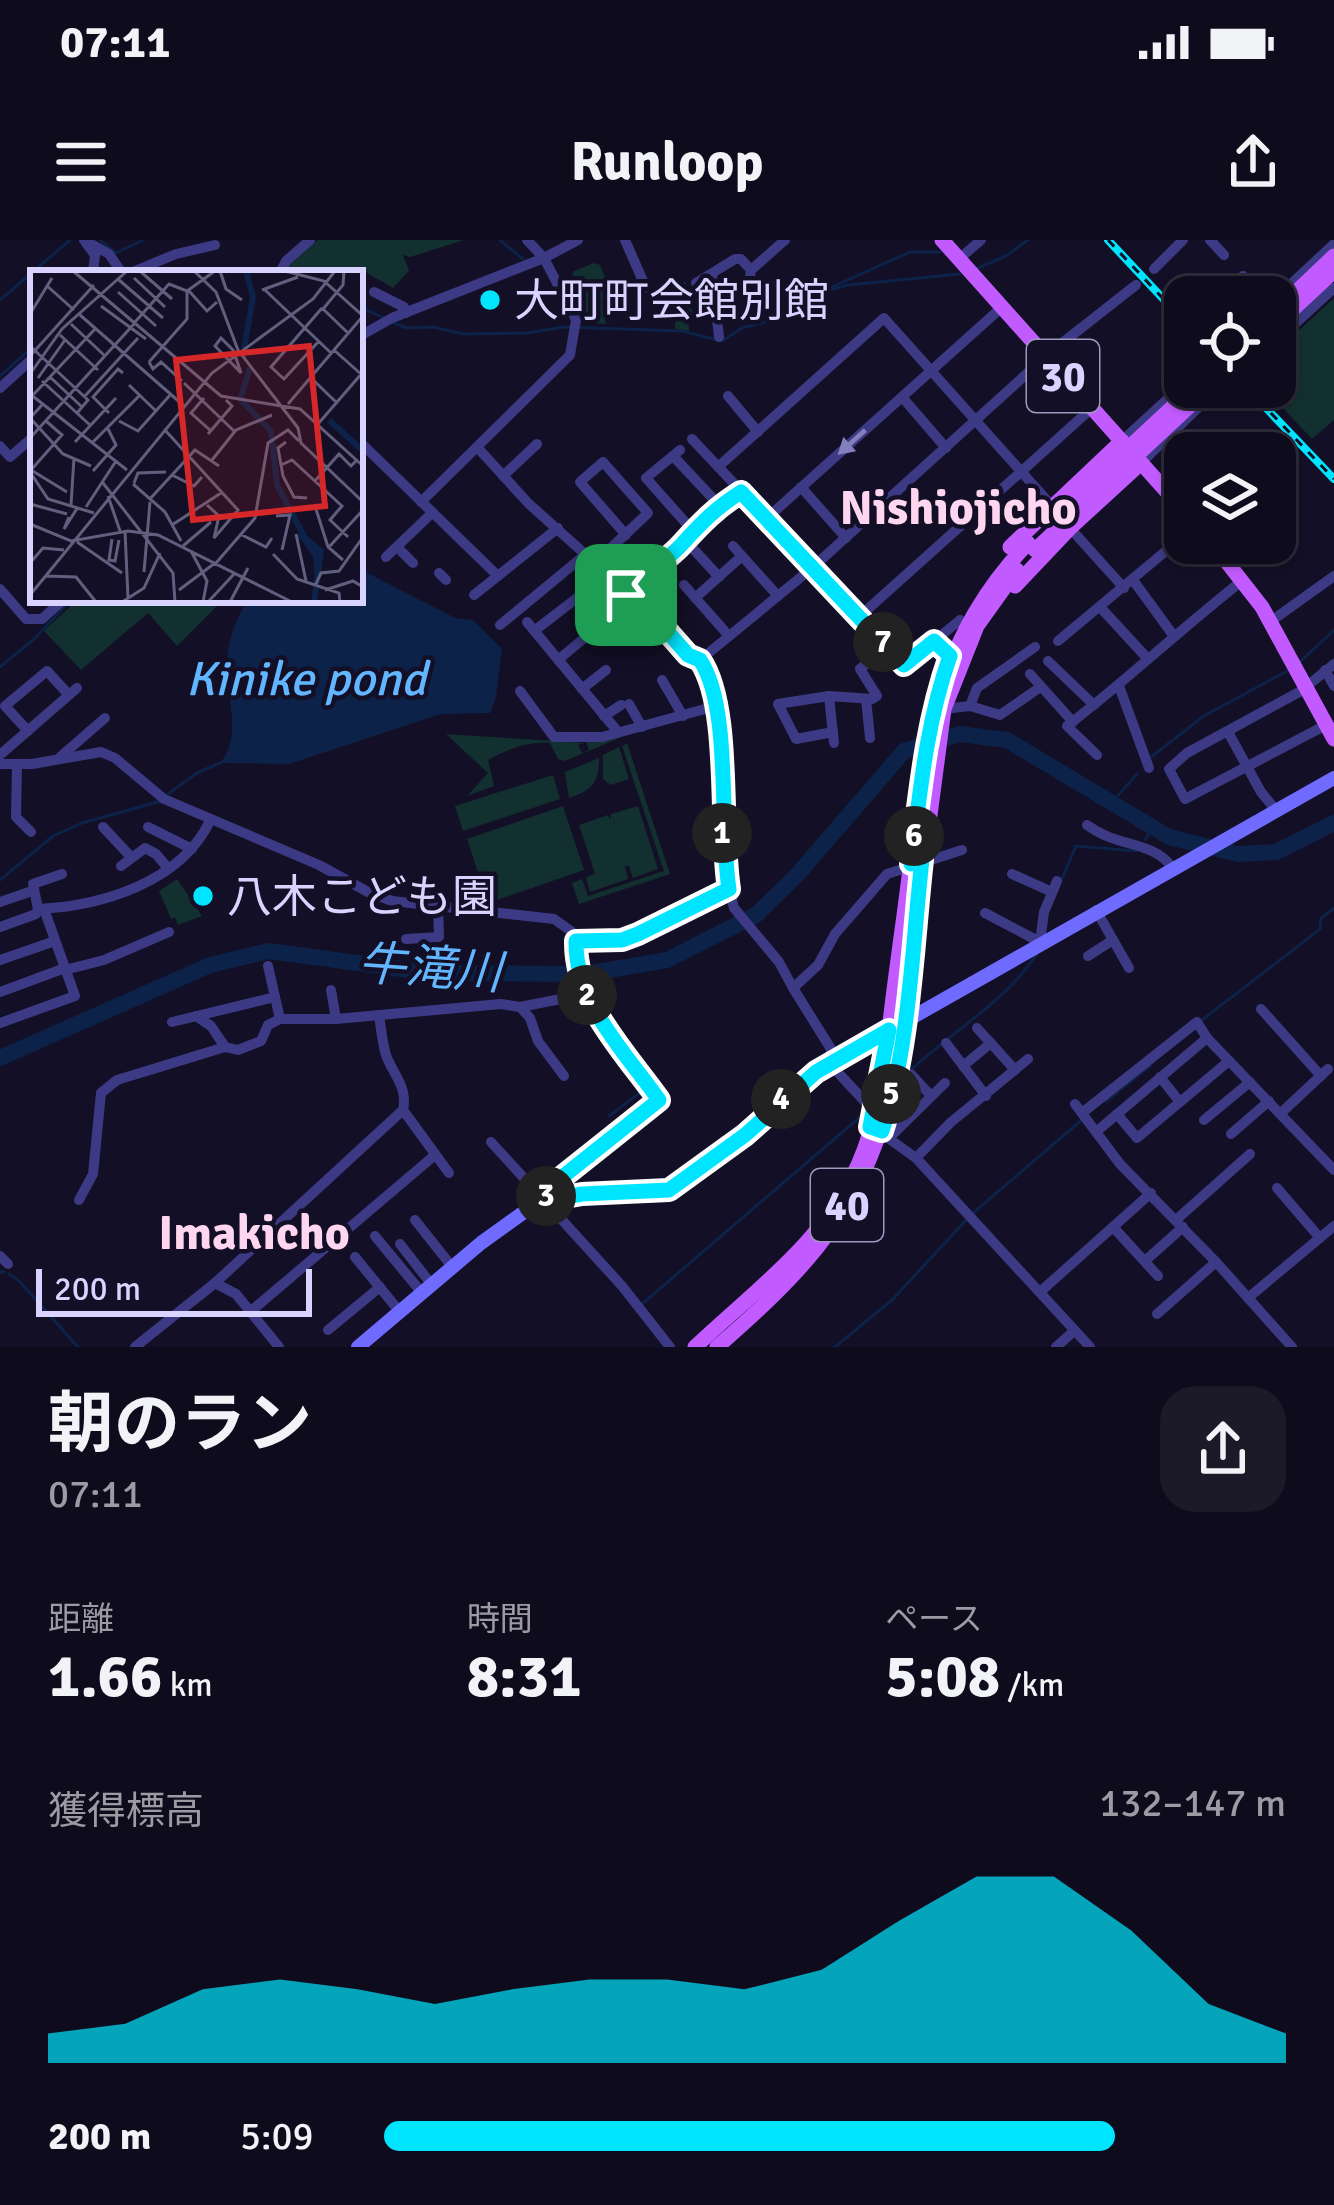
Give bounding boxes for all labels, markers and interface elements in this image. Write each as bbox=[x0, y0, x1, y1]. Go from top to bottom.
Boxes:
text: 07:11 bbox=[60, 15, 170, 70]
icon: menu bbox=[48, 129, 114, 195]
text: Runloop bbox=[570, 129, 764, 196]
icon: share bbox=[1220, 129, 1286, 195]
inset map bbox=[30, 270, 363, 603]
place label: 大町町会館別館 bbox=[514, 274, 829, 329]
map controls bbox=[1164, 276, 1296, 564]
button: locate bbox=[1164, 276, 1296, 408]
marker: 大町町会館別館 bbox=[477, 287, 503, 313]
road number: 30 bbox=[1027, 340, 1099, 412]
one-way arrow bbox=[837, 428, 866, 455]
button: layers bbox=[1164, 432, 1296, 564]
district label: Nishiojicho bbox=[839, 479, 1077, 538]
pin bbox=[575, 544, 677, 646]
icon: arrive bbox=[593, 562, 659, 628]
pin: 7 bbox=[853, 612, 913, 672]
text: 7 bbox=[874, 621, 892, 662]
water label: Kinike pond bbox=[186, 650, 432, 709]
pin: 1 bbox=[692, 803, 752, 863]
pin: 6 bbox=[884, 806, 944, 866]
text: 1 bbox=[713, 812, 731, 853]
text: 6 bbox=[905, 815, 923, 856]
place label: 八木こども園 bbox=[227, 870, 497, 925]
marker: 八木こども園 bbox=[190, 883, 216, 909]
water label: 牛滝川 bbox=[356, 934, 509, 1003]
pin: 2 bbox=[557, 965, 617, 1025]
text: 2 bbox=[578, 974, 596, 1015]
pin: 5 bbox=[861, 1064, 921, 1124]
pin: 4 bbox=[751, 1069, 811, 1129]
text: 5 bbox=[882, 1073, 900, 1114]
text: 4 bbox=[772, 1078, 790, 1119]
pin: 3 bbox=[516, 1166, 576, 1226]
road number: 40 bbox=[811, 1169, 883, 1241]
text: 3 bbox=[537, 1175, 555, 1216]
district label: Imakicho bbox=[158, 1204, 350, 1263]
scale bar bbox=[36, 1263, 312, 1316]
text: 200 m bbox=[54, 1269, 141, 1310]
text: 朝のラン bbox=[48, 1384, 312, 1465]
button: share bbox=[1160, 1386, 1286, 1512]
text: 07:11 bbox=[48, 1470, 143, 1518]
text: 距離 bbox=[48, 1599, 114, 1640]
text: 時間 bbox=[467, 1599, 533, 1640]
text: ペース bbox=[885, 1599, 983, 1640]
text: 1.66 bbox=[48, 1640, 162, 1714]
text: 8:31 bbox=[467, 1640, 582, 1714]
text: 5:08 bbox=[885, 1640, 1000, 1714]
text: km bbox=[162, 1665, 213, 1706]
text: /km bbox=[1000, 1665, 1064, 1706]
text: 132–147 m bbox=[1099, 1779, 1286, 1827]
text: 獲得標高 bbox=[48, 1787, 204, 1835]
text: 200 m bbox=[48, 2112, 151, 2160]
text: 5:09 bbox=[240, 2112, 314, 2160]

